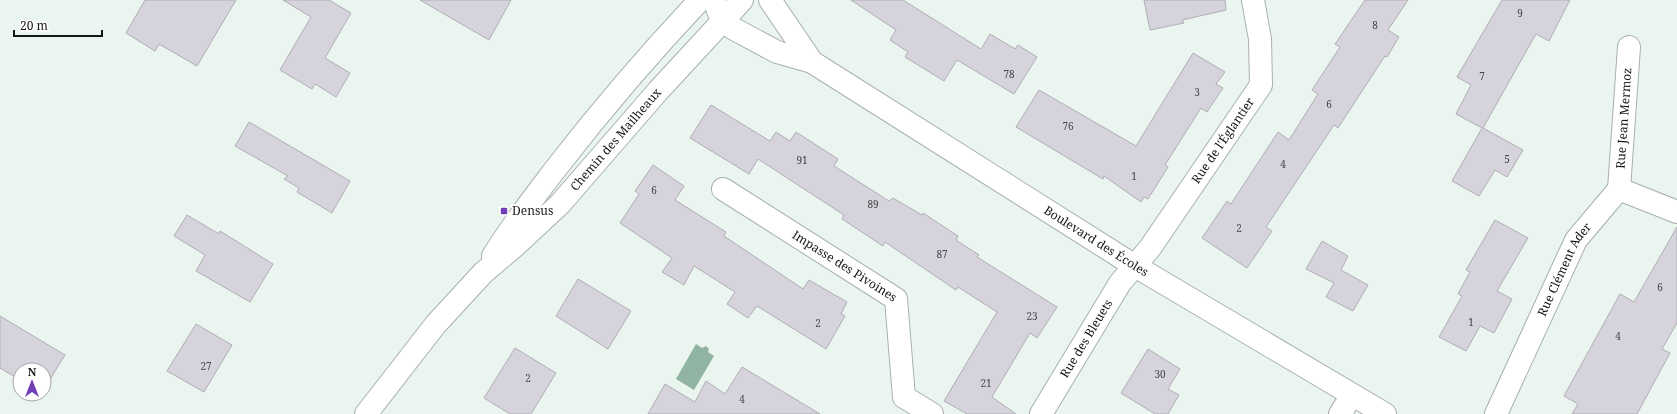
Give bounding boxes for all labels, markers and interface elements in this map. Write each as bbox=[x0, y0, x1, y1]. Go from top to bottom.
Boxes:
house number: 9 bbox=[1517, 6, 1523, 20]
scale bar bbox=[14, 12, 102, 38]
text: 20 m bbox=[20, 17, 48, 34]
house number: 8 bbox=[1372, 18, 1378, 32]
house number: 78 bbox=[1003, 67, 1015, 81]
street label: Rue Jean Mermoz bbox=[1611, 67, 1636, 169]
house number: 7 bbox=[1479, 69, 1485, 83]
street label: Chemin des Mailheaux bbox=[566, 84, 665, 194]
house number: 3 bbox=[1194, 85, 1200, 99]
street label: Rue de l'Églantier bbox=[1187, 94, 1258, 187]
house number: 6 bbox=[1326, 97, 1332, 111]
house number: 76 bbox=[1062, 119, 1074, 133]
house number: 5 bbox=[1504, 152, 1510, 166]
house number: 91 bbox=[796, 153, 808, 167]
house number: 4 bbox=[1280, 157, 1286, 171]
house number: 1 bbox=[1131, 169, 1137, 183]
house number: 6 bbox=[651, 183, 657, 197]
house number: 89 bbox=[867, 197, 879, 211]
place label: Densus bbox=[512, 202, 553, 219]
street label: Boulevard des Écoles bbox=[1041, 202, 1152, 280]
marker: Densus bbox=[499, 206, 509, 216]
street label: Rue Clément Ader bbox=[1533, 219, 1595, 319]
house number: 2 bbox=[1236, 221, 1242, 235]
street label: Impasse des Pivoines bbox=[789, 226, 900, 305]
house number: 87 bbox=[936, 247, 948, 261]
house number: 6 bbox=[1657, 280, 1663, 294]
street label: Rue des Bleuets bbox=[1056, 296, 1116, 381]
house number: 23 bbox=[1026, 309, 1038, 323]
house number: 1 bbox=[1468, 315, 1474, 329]
house number: 2 bbox=[815, 316, 821, 330]
house number: 4 bbox=[1615, 329, 1621, 343]
house number: 27 bbox=[200, 359, 212, 373]
north arrow bbox=[12, 362, 52, 402]
text: N bbox=[28, 364, 37, 379]
house number: 30 bbox=[1154, 367, 1166, 381]
house number: 2 bbox=[525, 371, 531, 385]
house number: 21 bbox=[980, 376, 992, 390]
house number: 4 bbox=[739, 392, 745, 406]

